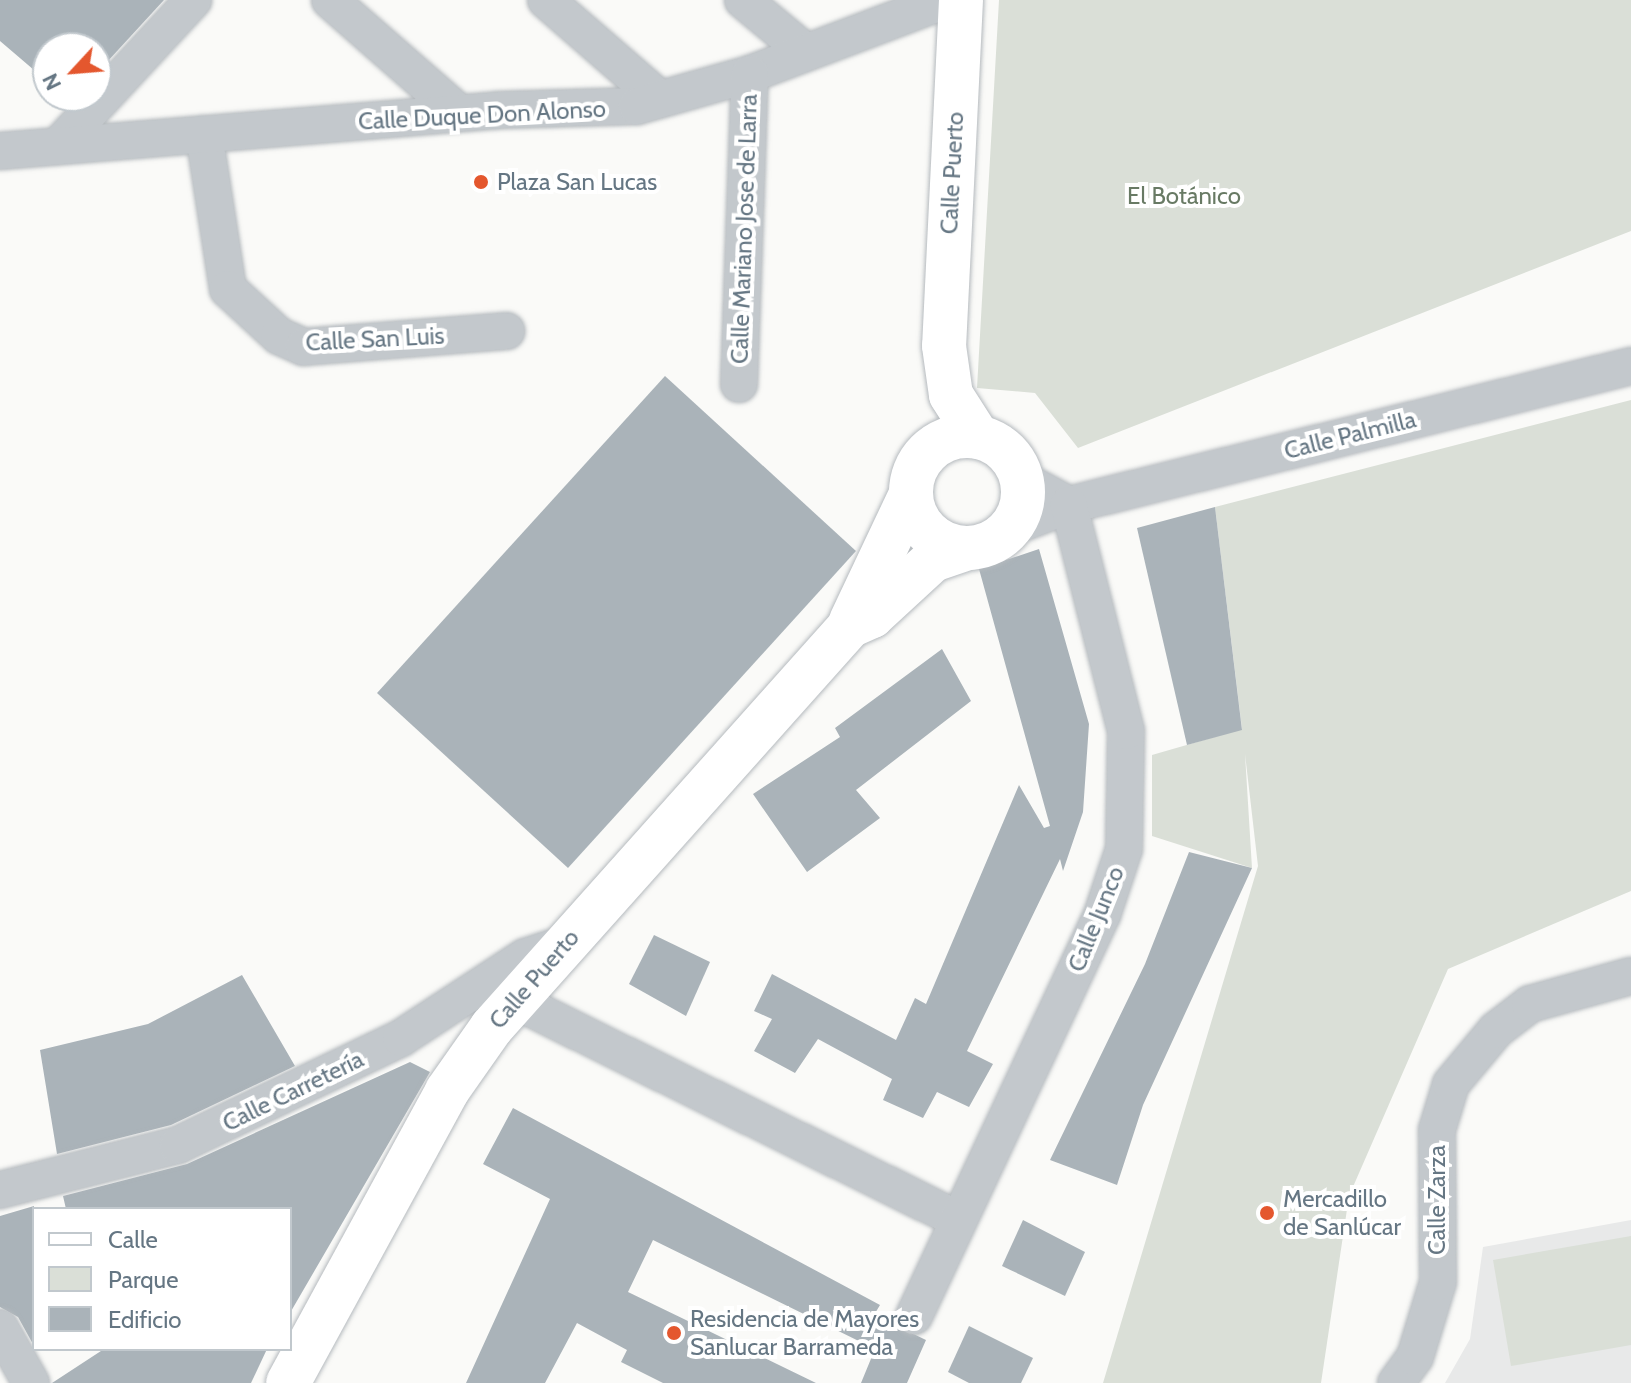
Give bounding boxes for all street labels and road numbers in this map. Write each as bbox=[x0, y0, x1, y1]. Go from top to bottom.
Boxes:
street label: Calle Duque Don Alonso bbox=[357, 94, 607, 136]
street label: Calle Mariano Jose de Larra bbox=[725, 94, 763, 364]
street label: Calle Puerto bbox=[934, 111, 970, 235]
street label: Calle San Luis bbox=[305, 321, 445, 357]
street label: Calle Palmilla bbox=[1281, 405, 1419, 465]
street label: Calle Junco bbox=[1062, 862, 1130, 976]
street label: Calle Puerto bbox=[483, 923, 585, 1035]
street label: Calle Carretería bbox=[218, 1044, 368, 1138]
street label: Calle Zarza bbox=[1423, 1145, 1451, 1255]

